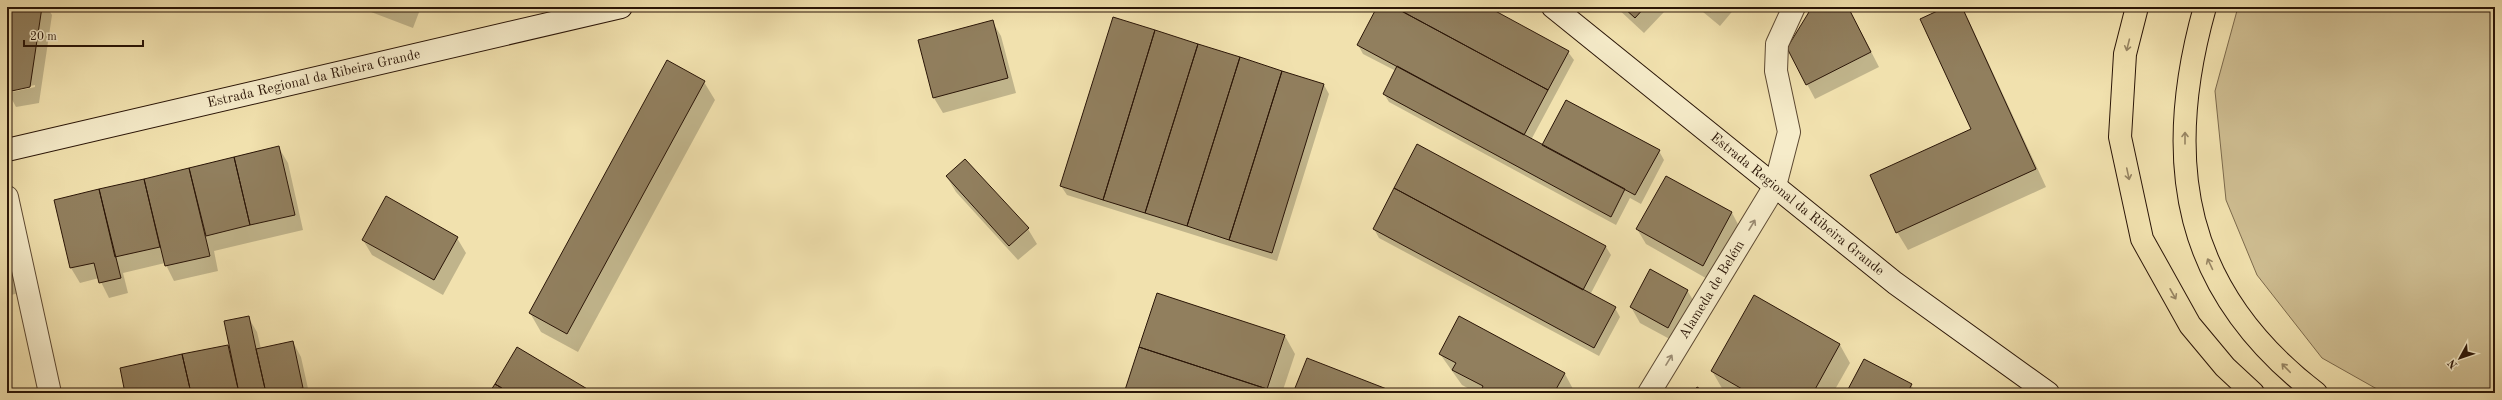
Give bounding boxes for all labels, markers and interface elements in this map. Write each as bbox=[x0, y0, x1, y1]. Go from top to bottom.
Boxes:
scale bar bbox=[24, 22, 143, 48]
text: 20 m bbox=[30, 31, 57, 43]
one-way arrow bbox=[2123, 38, 2131, 51]
street label: Estrada Regional da Ribeira Grande bbox=[206, 47, 422, 110]
street label: Estrada Regional da Ribeira Grande bbox=[1708, 130, 1887, 278]
one-way arrow bbox=[2181, 132, 2189, 145]
one-way arrow bbox=[2124, 167, 2132, 180]
one-way arrow bbox=[1748, 219, 1756, 231]
street label: Alameda de Belém bbox=[1677, 238, 1747, 341]
one-way arrow bbox=[2206, 258, 2213, 270]
one-way arrow bbox=[2169, 288, 2177, 300]
north arrow bbox=[2440, 338, 2480, 378]
one-way arrow bbox=[1666, 354, 1674, 366]
text: N bbox=[2446, 356, 2460, 370]
one-way arrow bbox=[2281, 363, 2291, 373]

